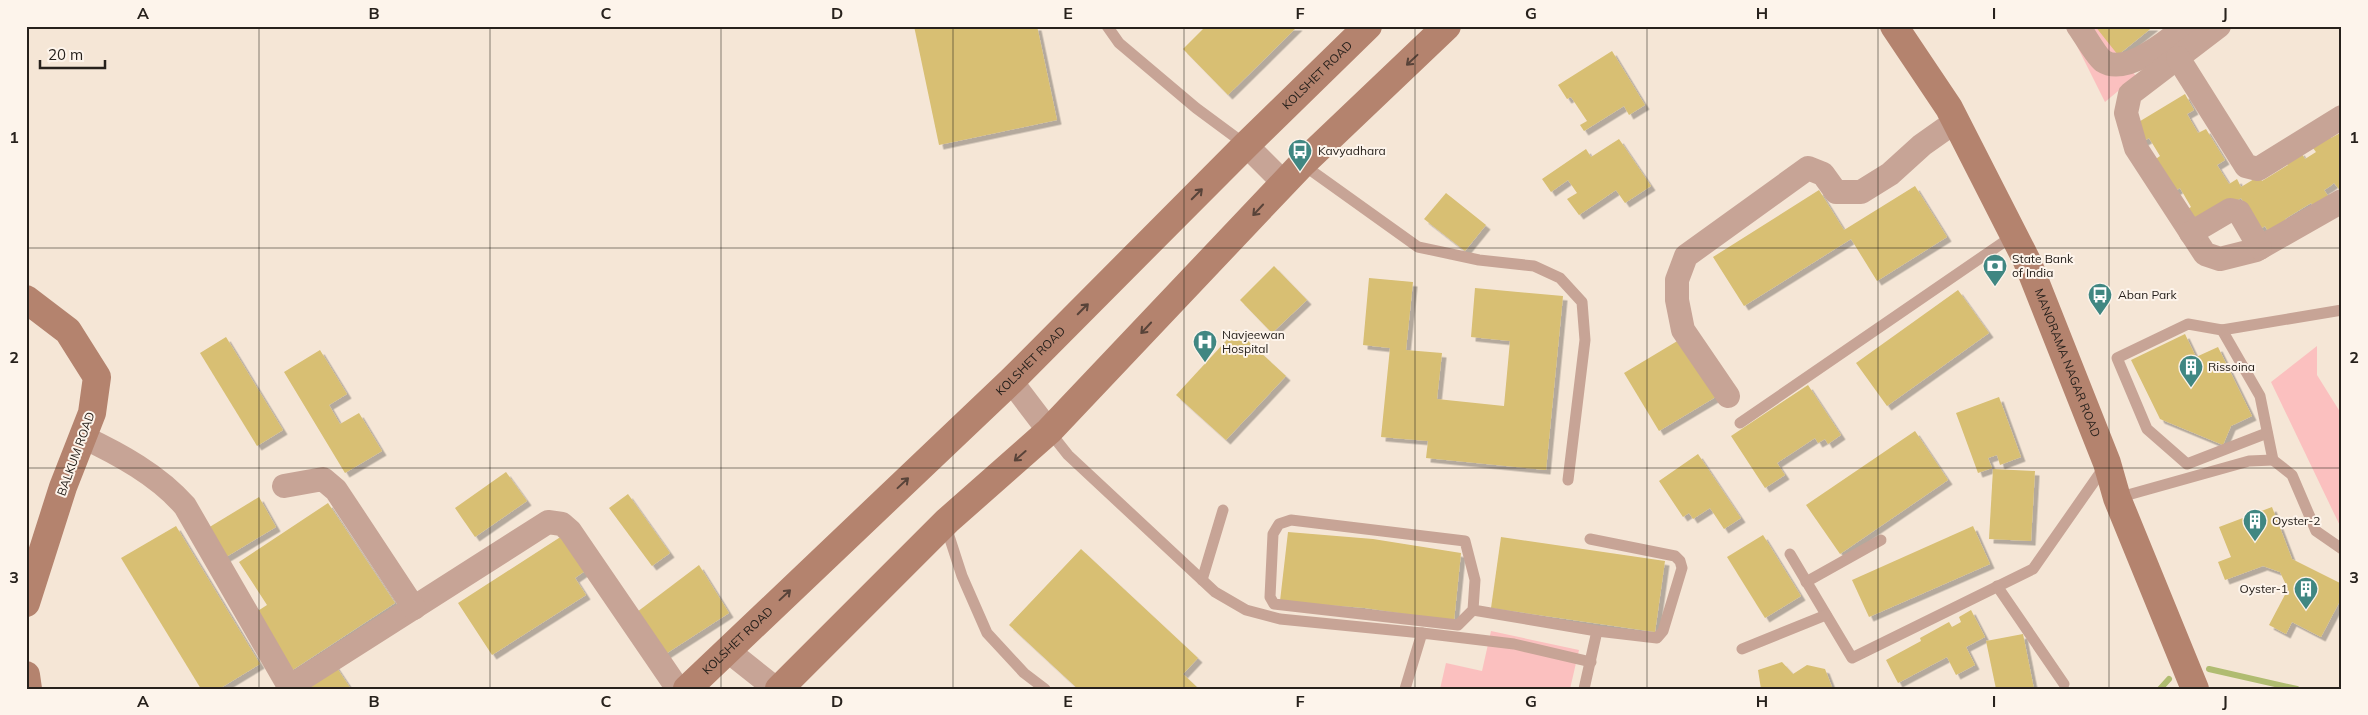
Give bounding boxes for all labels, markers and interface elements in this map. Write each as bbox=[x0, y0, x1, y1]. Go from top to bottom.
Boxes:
text: A bbox=[137, 3, 149, 23]
text: B bbox=[368, 3, 380, 23]
text: C bbox=[601, 3, 612, 23]
text: D bbox=[831, 3, 843, 23]
text: E bbox=[1063, 3, 1073, 23]
text: F bbox=[1295, 3, 1305, 23]
text: G bbox=[1525, 3, 1537, 23]
text: H bbox=[1756, 3, 1768, 23]
text: I bbox=[1992, 3, 1996, 23]
text: J bbox=[2222, 3, 2228, 23]
street label: KOLSHET ROAD bbox=[1279, 37, 1355, 112]
scale bar bbox=[40, 38, 105, 70]
text: 20 m bbox=[48, 45, 83, 64]
one-way arrow bbox=[1405, 54, 1418, 66]
text: 1 bbox=[9, 127, 19, 147]
text: 1 bbox=[2349, 127, 2359, 147]
bus stop icon: Kavyadhara bbox=[1287, 138, 1313, 172]
place label: Kavyadhara bbox=[1318, 143, 1386, 158]
one-way arrow bbox=[1191, 188, 1203, 200]
one-way arrow bbox=[1252, 203, 1264, 216]
place label: State Bank of India bbox=[2012, 251, 2074, 280]
bank icon: State Bank of India bbox=[1982, 253, 2008, 287]
bus stop icon: Aban Park bbox=[2087, 282, 2113, 316]
street label: MANORAMA NAGAR ROAD bbox=[2032, 286, 2104, 439]
place label: Aban Park bbox=[2118, 287, 2177, 302]
one-way arrow bbox=[1077, 303, 1089, 315]
one-way arrow bbox=[1140, 322, 1152, 334]
street label: KOLSHET ROAD bbox=[992, 323, 1068, 399]
place label: Navjeewan Hospital bbox=[1222, 327, 1285, 356]
hospital icon: Navjeewan Hospital bbox=[1192, 329, 1218, 363]
text: 2 bbox=[9, 347, 19, 367]
text: 2 bbox=[2349, 347, 2359, 367]
building icon: Rissoina bbox=[2178, 354, 2204, 388]
place label: Rissoina bbox=[2208, 359, 2255, 374]
street label: BALKUM ROAD bbox=[53, 410, 98, 498]
one-way arrow bbox=[1014, 451, 1027, 462]
one-way arrow bbox=[897, 477, 910, 489]
building icon: Oyster-2 bbox=[2242, 508, 2268, 542]
place label: Oyster-2 bbox=[2272, 513, 2321, 528]
text: 3 bbox=[9, 567, 19, 587]
text: 3 bbox=[2349, 567, 2359, 587]
building icon: Oyster-1 bbox=[2293, 576, 2319, 610]
place label: Oyster-1 bbox=[2240, 581, 2288, 596]
one-way arrow bbox=[779, 589, 791, 601]
street label: KOLSHET ROAD bbox=[699, 603, 776, 678]
text: A bbox=[137, 691, 149, 711]
text: B bbox=[368, 691, 380, 711]
text: C bbox=[601, 691, 612, 711]
text: D bbox=[831, 691, 843, 711]
text: E bbox=[1063, 691, 1073, 711]
text: F bbox=[1295, 691, 1305, 711]
text: G bbox=[1525, 691, 1537, 711]
text: H bbox=[1756, 691, 1768, 711]
text: I bbox=[1992, 691, 1996, 711]
text: J bbox=[2222, 691, 2228, 711]

